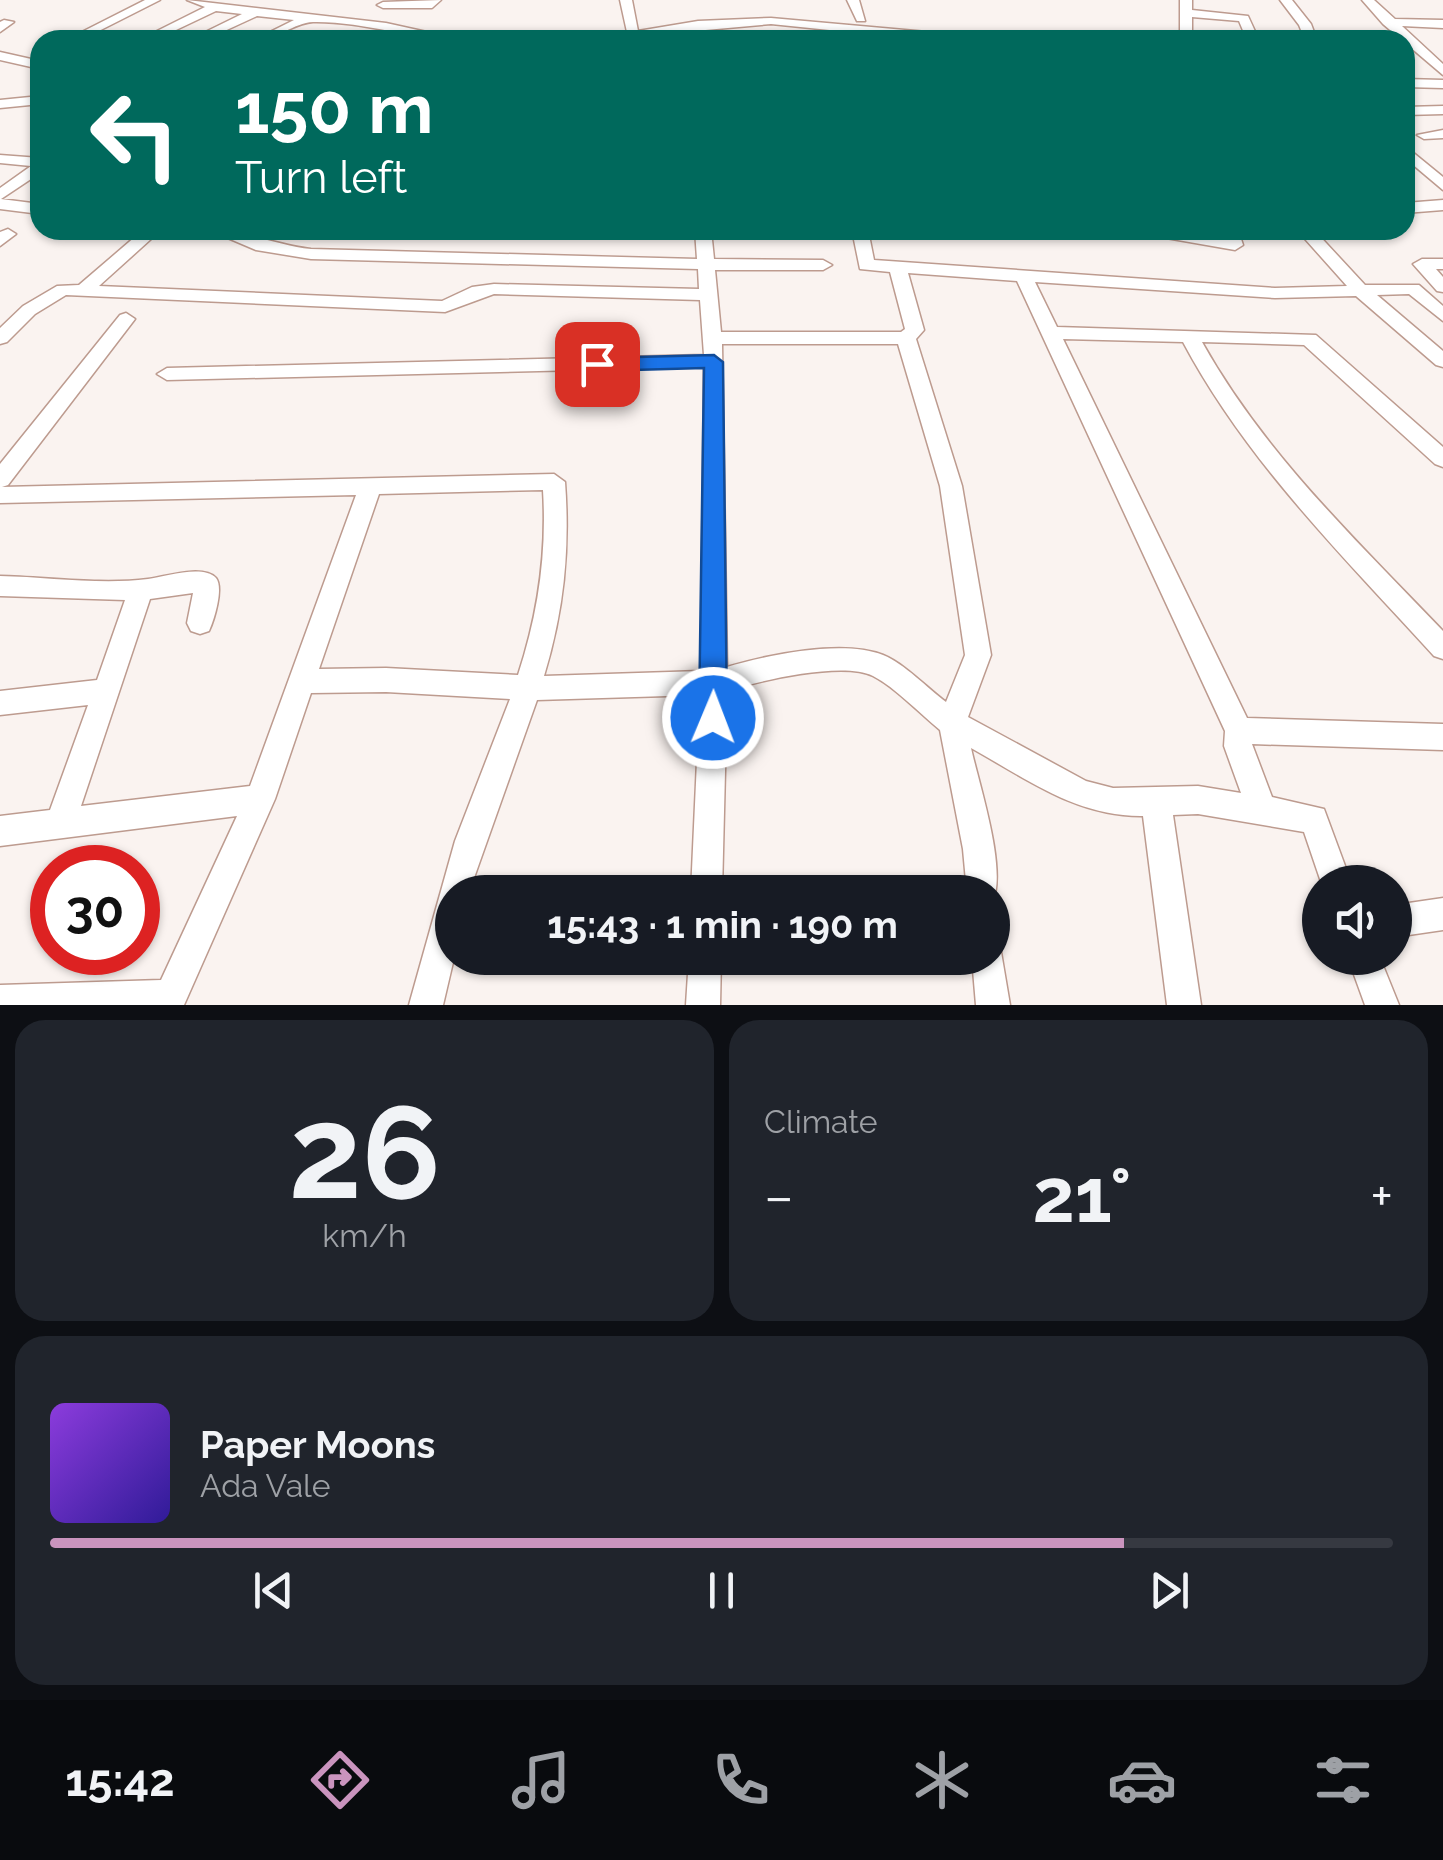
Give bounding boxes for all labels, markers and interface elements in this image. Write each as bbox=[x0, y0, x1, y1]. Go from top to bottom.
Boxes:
text: 150 m bbox=[235, 67, 433, 149]
icon: left bbox=[70, 70, 200, 200]
text: Turn left bbox=[235, 151, 407, 204]
pin bbox=[555, 322, 640, 407]
icon: arrive bbox=[570, 337, 625, 392]
position arrow bbox=[661, 666, 765, 770]
speed limit sign: 30 bbox=[30, 845, 160, 975]
map controls bbox=[1302, 865, 1412, 975]
button: sound bbox=[1302, 865, 1412, 975]
text: 15:43 · 1 min · 190 m bbox=[547, 902, 898, 947]
text: 26 bbox=[288, 1076, 441, 1228]
text: Climate bbox=[764, 1103, 878, 1140]
text: 21° bbox=[1032, 1151, 1131, 1240]
text: − bbox=[764, 1164, 794, 1229]
text: + bbox=[1370, 1164, 1393, 1229]
text: km/h bbox=[322, 1217, 407, 1254]
text: Paper Moons bbox=[200, 1422, 435, 1467]
text: Ada Vale bbox=[200, 1467, 331, 1504]
icon: previous bbox=[246, 1563, 301, 1618]
icon: pause bbox=[694, 1563, 749, 1618]
icon: next bbox=[1142, 1563, 1197, 1618]
icon: directions bbox=[305, 1745, 375, 1815]
icon: music bbox=[506, 1745, 576, 1815]
icon: phone bbox=[706, 1745, 776, 1815]
icon: climate bbox=[907, 1745, 977, 1815]
icon: car bbox=[1107, 1745, 1177, 1815]
icon: filters bbox=[1308, 1745, 1378, 1815]
text: 15:42 bbox=[65, 1754, 175, 1807]

